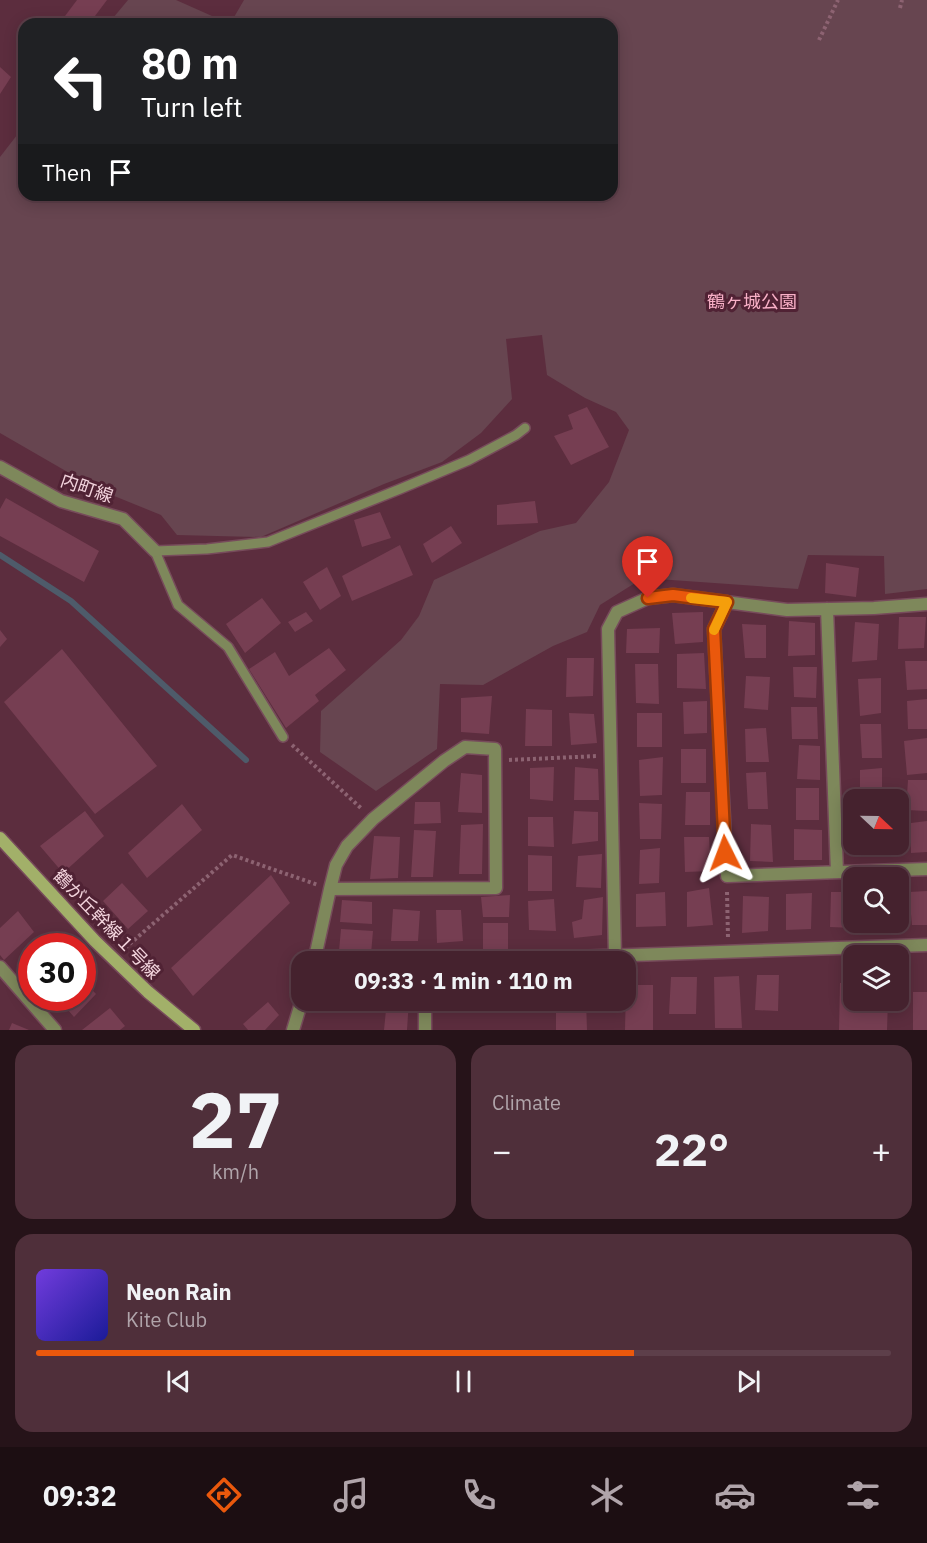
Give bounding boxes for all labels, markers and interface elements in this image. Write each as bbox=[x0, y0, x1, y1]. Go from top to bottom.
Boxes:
text: 80 m bbox=[141, 36, 239, 91]
icon: left bbox=[42, 42, 120, 120]
text: Turn left bbox=[141, 89, 242, 124]
icon: arrive bbox=[104, 156, 137, 189]
text: Then bbox=[42, 158, 92, 187]
park label: 鶴ヶ城公園 bbox=[707, 290, 797, 313]
street label: 内町線 bbox=[58, 468, 116, 508]
pin bbox=[622, 536, 673, 598]
icon: arrive bbox=[631, 545, 664, 578]
north arrow bbox=[843, 789, 909, 855]
map controls bbox=[843, 789, 909, 1011]
position arrow bbox=[693, 821, 757, 885]
street label: 鶴が丘幹線１号線 bbox=[49, 864, 165, 984]
button: search bbox=[843, 867, 909, 933]
speed limit sign: 30 bbox=[18, 933, 96, 1011]
button: layers bbox=[843, 945, 909, 1011]
text: 09:33 · 1 min · 110 m bbox=[354, 966, 573, 995]
text: 27 bbox=[189, 1068, 282, 1169]
text: Climate bbox=[492, 1089, 561, 1116]
text: 22° bbox=[654, 1120, 729, 1178]
text: − bbox=[492, 1129, 512, 1172]
text: + bbox=[871, 1129, 891, 1172]
text: km/h bbox=[212, 1158, 259, 1185]
text: Neon Rain bbox=[126, 1277, 232, 1306]
text: Kite Club bbox=[126, 1306, 207, 1333]
icon: previous bbox=[162, 1365, 195, 1398]
icon: pause bbox=[447, 1365, 480, 1398]
icon: next bbox=[732, 1365, 765, 1398]
icon: directions bbox=[203, 1474, 245, 1516]
icon: music bbox=[330, 1474, 372, 1516]
icon: phone bbox=[458, 1474, 500, 1516]
icon: climate bbox=[586, 1474, 628, 1516]
icon: car bbox=[714, 1474, 756, 1516]
icon: filters bbox=[842, 1474, 884, 1516]
text: 09:32 bbox=[43, 1478, 117, 1513]

